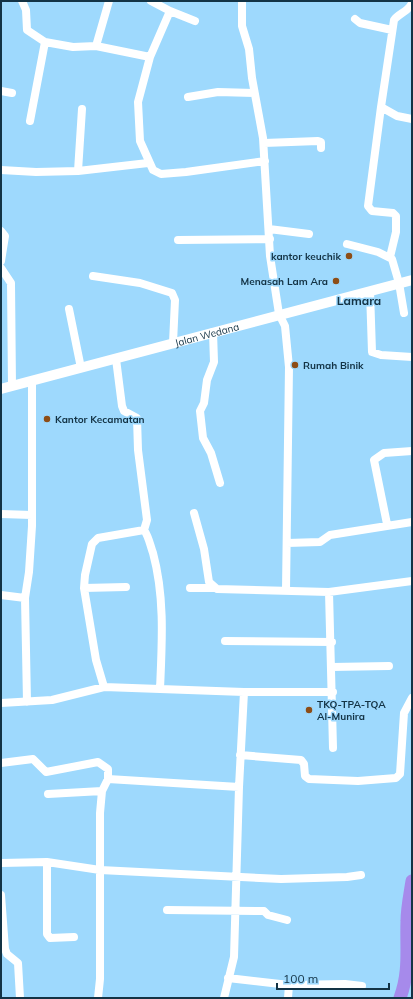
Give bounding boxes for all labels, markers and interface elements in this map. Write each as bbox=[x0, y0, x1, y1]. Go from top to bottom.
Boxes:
place label: kantor keuchik bbox=[271, 250, 341, 263]
marker: kantor keuchik bbox=[344, 251, 354, 261]
place label: Menasah Lam Ara bbox=[241, 275, 328, 288]
marker: Menasah Lam Ara bbox=[331, 276, 341, 286]
district label: Lamara bbox=[337, 293, 381, 308]
street label: Jalan Wedana bbox=[173, 320, 240, 349]
place label: Rumah Binik bbox=[303, 359, 364, 372]
marker: Rumah Binik bbox=[290, 360, 300, 370]
place label: Kantor Kecamatan bbox=[55, 413, 145, 426]
marker: Kantor Kecamatan bbox=[42, 414, 52, 424]
place label: TKQ-TPA-TQA Al-Munira bbox=[317, 698, 386, 723]
marker: TKQ-TPA-TQA Al-Munira bbox=[304, 705, 314, 715]
scale bar bbox=[277, 965, 389, 991]
text: 100 m bbox=[283, 971, 318, 986]

